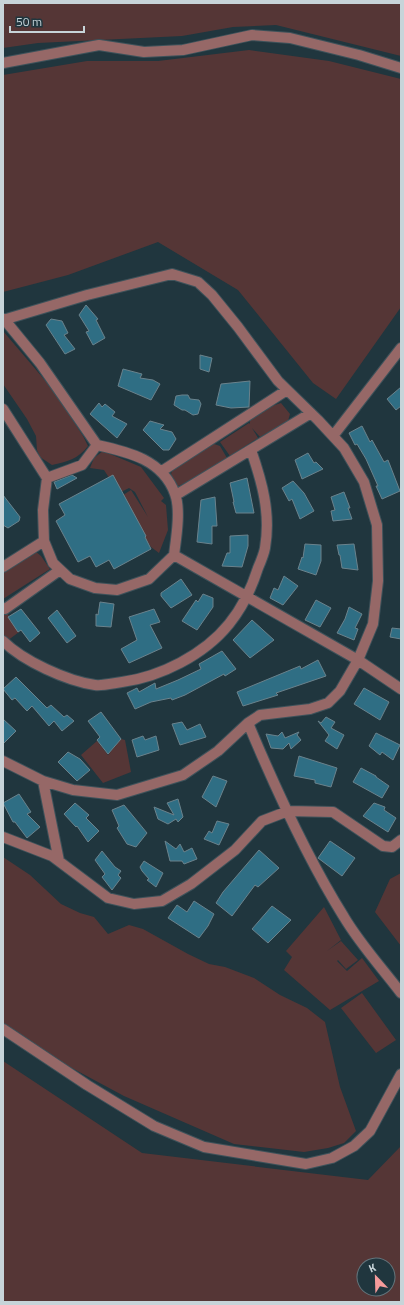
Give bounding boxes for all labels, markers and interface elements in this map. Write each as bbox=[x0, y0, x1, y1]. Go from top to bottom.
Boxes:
scale bar bbox=[10, 8, 84, 34]
text: 50 m bbox=[16, 12, 42, 31]
north arrow bbox=[356, 1257, 396, 1297]
text: K bbox=[366, 1259, 379, 1276]

